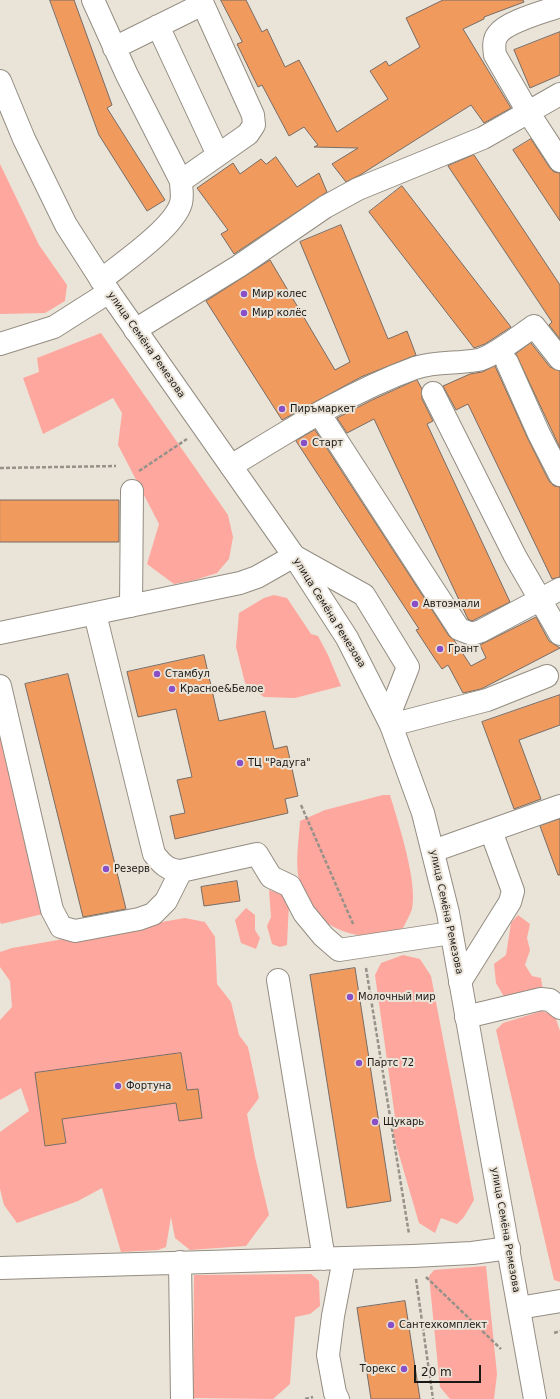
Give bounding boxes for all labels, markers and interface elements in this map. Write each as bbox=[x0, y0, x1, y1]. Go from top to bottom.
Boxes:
place label: Мир колес bbox=[252, 288, 307, 300]
marker: Мир колес bbox=[239, 289, 249, 299]
street label: улица Семёна Ремезова bbox=[105, 290, 187, 400]
place label: Мир колёс bbox=[252, 307, 307, 319]
marker: Мир колёс bbox=[239, 308, 249, 318]
place label: Пиръмаркет bbox=[290, 403, 355, 415]
marker: Пиръмаркет bbox=[277, 404, 287, 414]
place label: Старт bbox=[312, 437, 343, 449]
marker: Старт bbox=[299, 438, 309, 448]
street label: улица Семёна Ремезова bbox=[290, 556, 368, 670]
place label: Автоэмали bbox=[423, 598, 480, 610]
marker: Автоэмали bbox=[410, 599, 420, 609]
place label: Грант bbox=[448, 643, 479, 655]
marker: Грант bbox=[435, 644, 445, 654]
place label: Стамбул bbox=[165, 668, 210, 680]
marker: Стамбул bbox=[152, 669, 162, 679]
place label: Красное&Белое bbox=[180, 683, 263, 695]
marker: Красное&Белое bbox=[167, 684, 177, 694]
place label: ТЦ "Радуга" bbox=[248, 757, 311, 769]
marker: ТЦ "Радуга" bbox=[235, 758, 245, 768]
street label: улица Семёна Ремезова bbox=[427, 849, 465, 975]
place label: Резерв bbox=[114, 863, 150, 875]
marker: Резерв bbox=[101, 864, 111, 874]
place label: Молочный мир bbox=[358, 991, 436, 1003]
marker: Молочный мир bbox=[345, 992, 355, 1002]
place label: Партс 72 bbox=[367, 1057, 414, 1069]
marker: Партс 72 bbox=[354, 1058, 364, 1068]
place label: Фортуна bbox=[126, 1080, 171, 1092]
marker: Фортуна bbox=[113, 1081, 123, 1091]
place label: Щукарь bbox=[383, 1116, 424, 1128]
marker: Щукарь bbox=[370, 1117, 380, 1127]
street label: улица Семёна Ремезова bbox=[488, 1166, 522, 1294]
place label: Сантехкомплект bbox=[399, 1319, 487, 1331]
marker: Сантехкомплект bbox=[386, 1320, 396, 1330]
scale bar bbox=[416, 1357, 483, 1383]
place label: Торекс bbox=[360, 1363, 396, 1375]
marker: Торекс bbox=[399, 1364, 409, 1374]
text: 20 m bbox=[421, 1365, 452, 1379]

